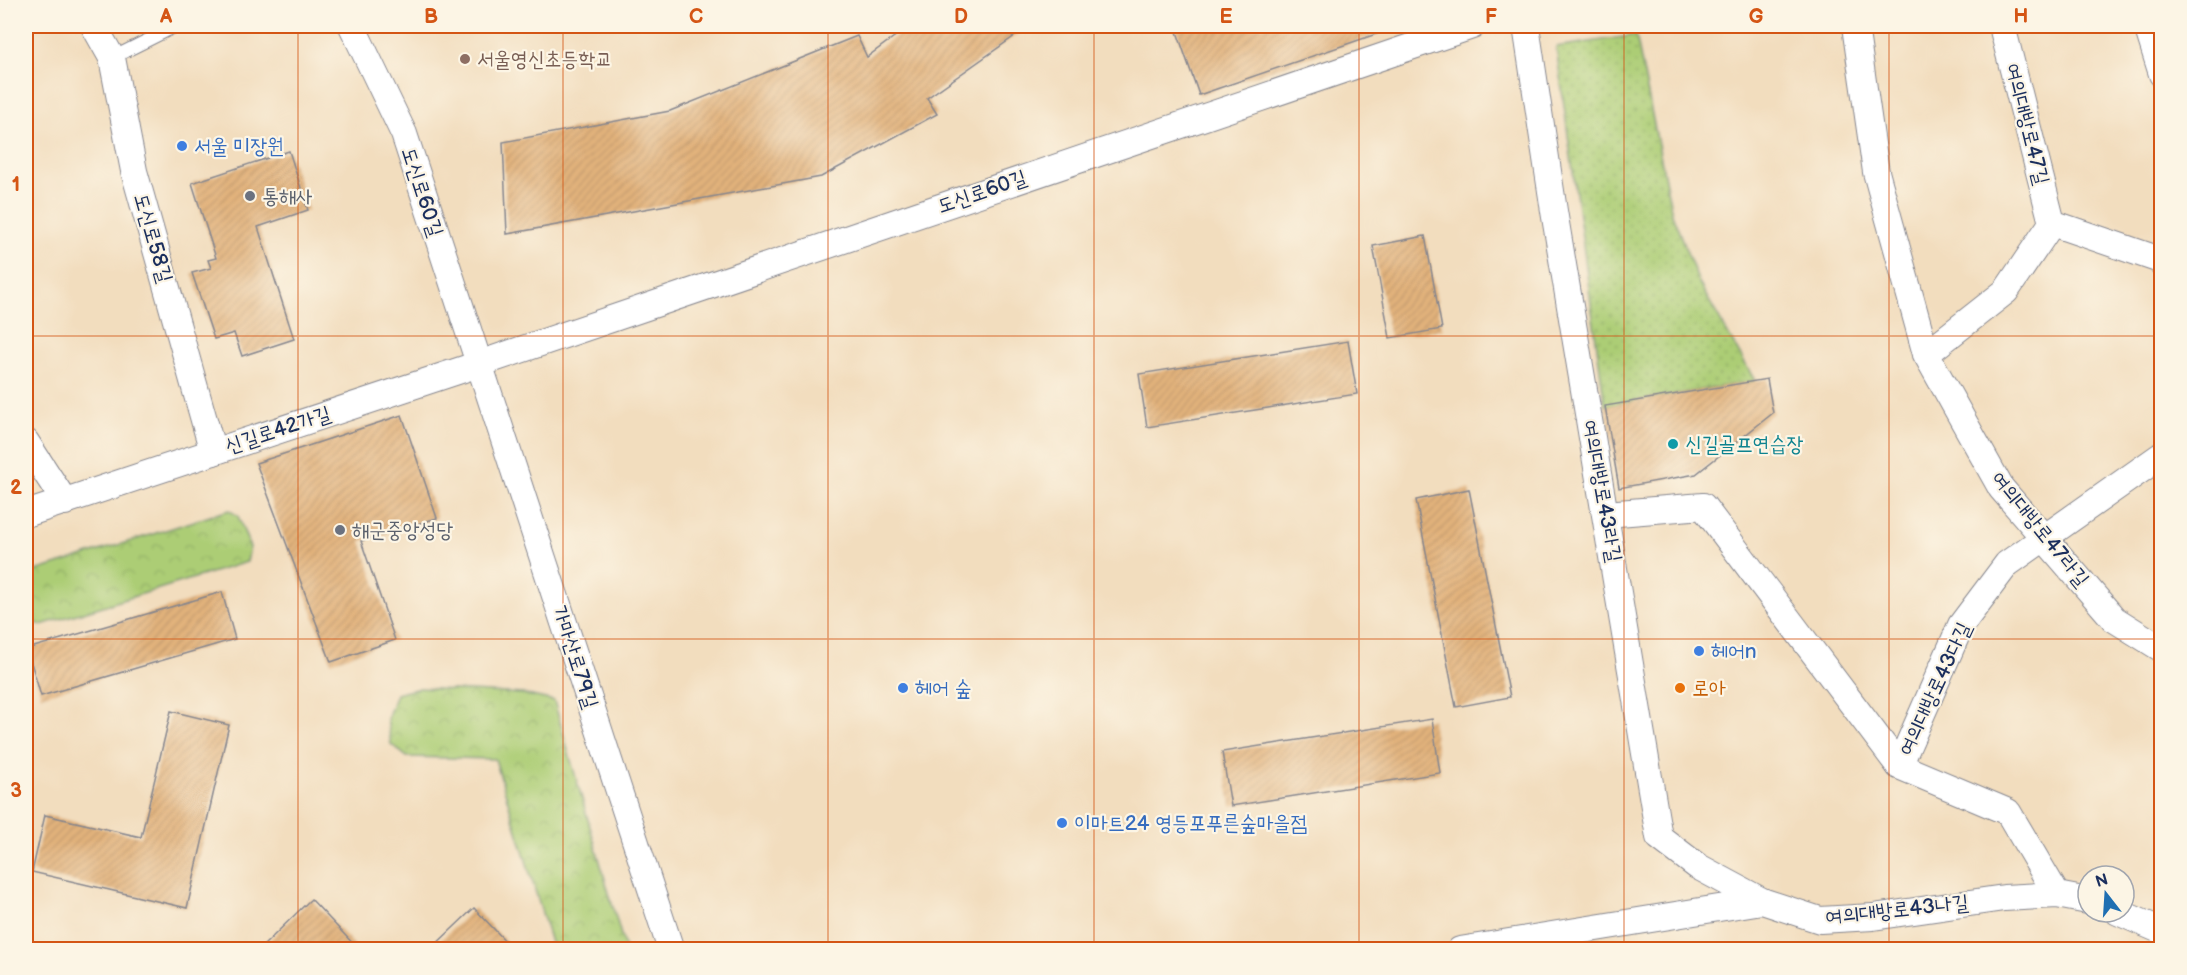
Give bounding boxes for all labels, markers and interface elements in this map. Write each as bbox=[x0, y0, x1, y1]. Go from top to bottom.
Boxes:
text: A bbox=[159, 5, 173, 29]
text: B bbox=[424, 5, 438, 29]
text: C bbox=[689, 5, 703, 29]
text: D bbox=[954, 5, 968, 29]
text: E bbox=[1220, 5, 1233, 29]
text: F bbox=[1485, 5, 1497, 29]
text: G bbox=[1749, 5, 1764, 29]
text: H bbox=[2014, 5, 2028, 29]
place label: 서울영신초등학교 bbox=[477, 47, 612, 72]
marker: 서울영신초등학교 bbox=[458, 52, 472, 66]
street label: 여의대방로47길 bbox=[2000, 61, 2054, 188]
place label: 서울 미장원 bbox=[194, 134, 284, 159]
marker: 서울 미장원 bbox=[175, 139, 189, 153]
street label: 도신로60길 bbox=[396, 144, 448, 240]
street label: 도신로60길 bbox=[934, 165, 1030, 219]
text: 1 bbox=[12, 173, 20, 197]
place label: 통해사 bbox=[262, 184, 313, 209]
marker: 통해사 bbox=[243, 189, 257, 203]
street label: 도신로58길 bbox=[128, 190, 178, 286]
street label: 신길로42가길 bbox=[222, 401, 334, 459]
street label: 여의대방로43라길 bbox=[1577, 418, 1627, 564]
place label: 신길골프연습장 bbox=[1685, 432, 1803, 457]
marker: 신길골프연습장 bbox=[1666, 437, 1680, 451]
street label: 여의대방로47라길 bbox=[1986, 466, 2094, 592]
text: 2 bbox=[10, 476, 22, 500]
place label: 해군중앙성당 bbox=[352, 518, 453, 543]
marker: 해군중앙성당 bbox=[333, 523, 347, 537]
street label: 가마산로79길 bbox=[547, 602, 603, 712]
street label: 여의대방로43다길 bbox=[1893, 618, 1977, 760]
place label: 헤어n bbox=[1711, 639, 1757, 664]
marker: 헤어n bbox=[1692, 644, 1706, 658]
place label: 헤어 숲 bbox=[915, 676, 971, 701]
place label: 로아 bbox=[1692, 676, 1726, 701]
marker: 헤어 숲 bbox=[896, 681, 910, 695]
marker: 로아 bbox=[1673, 681, 1687, 695]
text: 3 bbox=[10, 779, 22, 803]
place label: 이마트24 영등포푸른숲마을점 bbox=[1074, 811, 1307, 836]
marker: 이마트24 영등포푸른숲마을점 bbox=[1055, 816, 1069, 830]
north arrow bbox=[2076, 864, 2136, 924]
text: N bbox=[2094, 870, 2111, 892]
street label: 여의대방로43나길 bbox=[1824, 890, 1970, 930]

